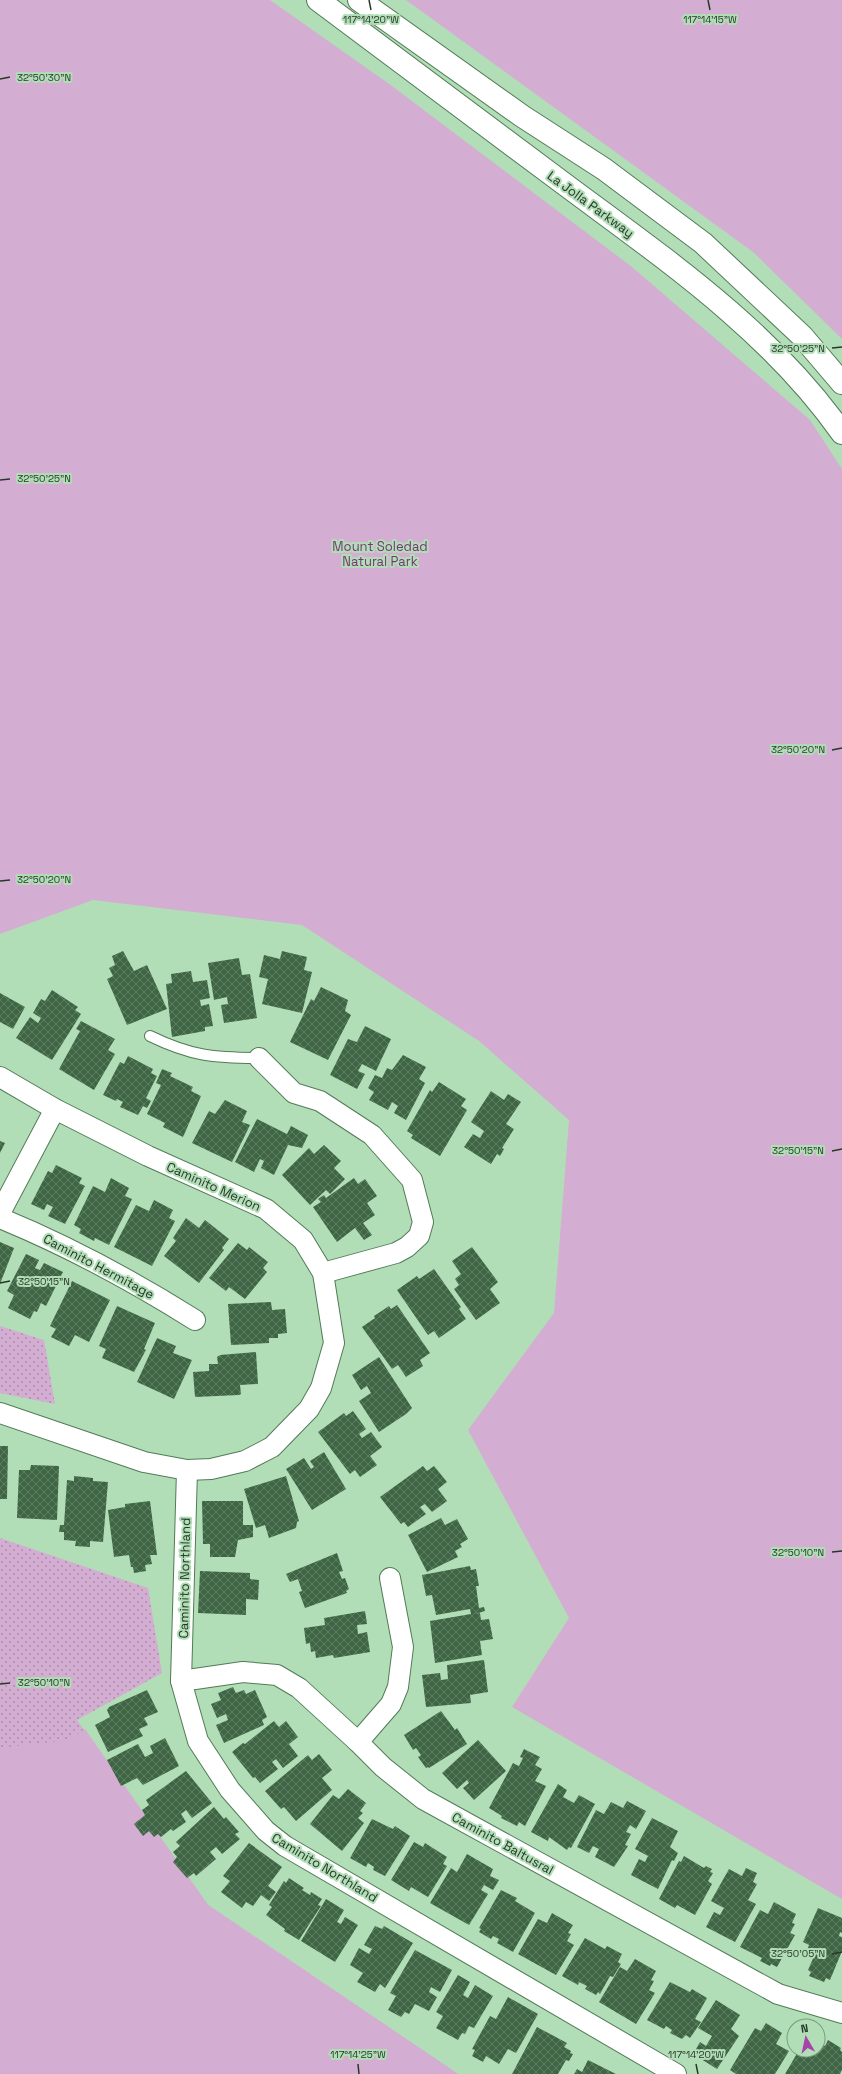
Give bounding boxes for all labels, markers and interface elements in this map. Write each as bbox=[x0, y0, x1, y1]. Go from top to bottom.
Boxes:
text: 117°14'20"W bbox=[343, 13, 399, 26]
text: 117°14'15"W bbox=[683, 13, 737, 26]
text: 32°50'30"N bbox=[17, 71, 71, 84]
street label: La Jolla Parkway bbox=[544, 167, 637, 242]
text: 32°50'25"N bbox=[771, 342, 825, 355]
text: 32°50'25"N bbox=[17, 472, 71, 485]
park label: Mount Soledad Natural Park bbox=[332, 538, 428, 570]
text: 32°50'20"N bbox=[771, 743, 825, 756]
text: 32°50'20"N bbox=[17, 873, 71, 886]
text: 32°50'15"N bbox=[772, 1144, 824, 1157]
street label: Caminito Merion bbox=[164, 1158, 264, 1215]
street label: Caminito Hermitage bbox=[40, 1230, 157, 1303]
text: 32°50'15"N bbox=[18, 1275, 70, 1288]
street label: Caminito Northland bbox=[175, 1517, 194, 1639]
text: 32°50'10"N bbox=[772, 1546, 824, 1559]
text: 32°50'10"N bbox=[18, 1676, 70, 1689]
street label: Caminito Baltusral bbox=[449, 1808, 557, 1878]
street label: Caminito Northland bbox=[269, 1829, 381, 1906]
text: 32°50'05"N bbox=[771, 1947, 825, 1960]
north arrow bbox=[786, 2018, 826, 2058]
text: N bbox=[800, 2021, 809, 2036]
text: 117°14'25"W bbox=[330, 2048, 386, 2061]
text: 117°14'20"W bbox=[668, 2048, 724, 2061]

